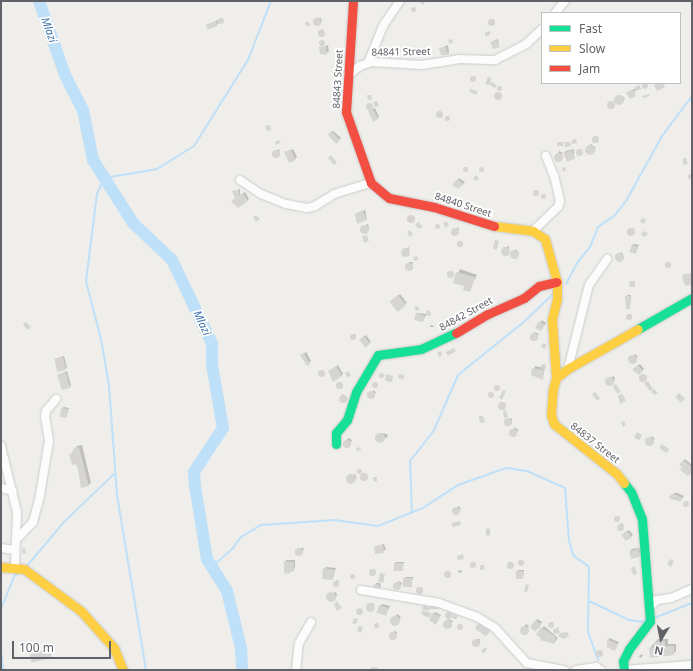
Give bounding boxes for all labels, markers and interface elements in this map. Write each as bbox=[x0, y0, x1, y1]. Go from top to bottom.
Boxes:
legend bbox=[541, 12, 681, 84]
water label: Mlazi bbox=[38, 15, 60, 45]
text: Fast bbox=[579, 20, 602, 37]
text: Slow bbox=[579, 40, 605, 57]
street label: 84841 Street bbox=[371, 45, 431, 59]
street label: 84843 Street bbox=[330, 49, 346, 109]
text: Jam bbox=[579, 60, 600, 77]
street label: 84840 Street bbox=[433, 190, 493, 220]
street label: 84842 Street bbox=[437, 294, 495, 334]
water label: Mlazi bbox=[191, 308, 213, 338]
street label: 84837 Street bbox=[568, 420, 622, 466]
north arrow bbox=[641, 619, 681, 659]
scale bar bbox=[14, 633, 113, 659]
text: 100 m bbox=[19, 639, 54, 656]
text: N bbox=[653, 643, 665, 659]

